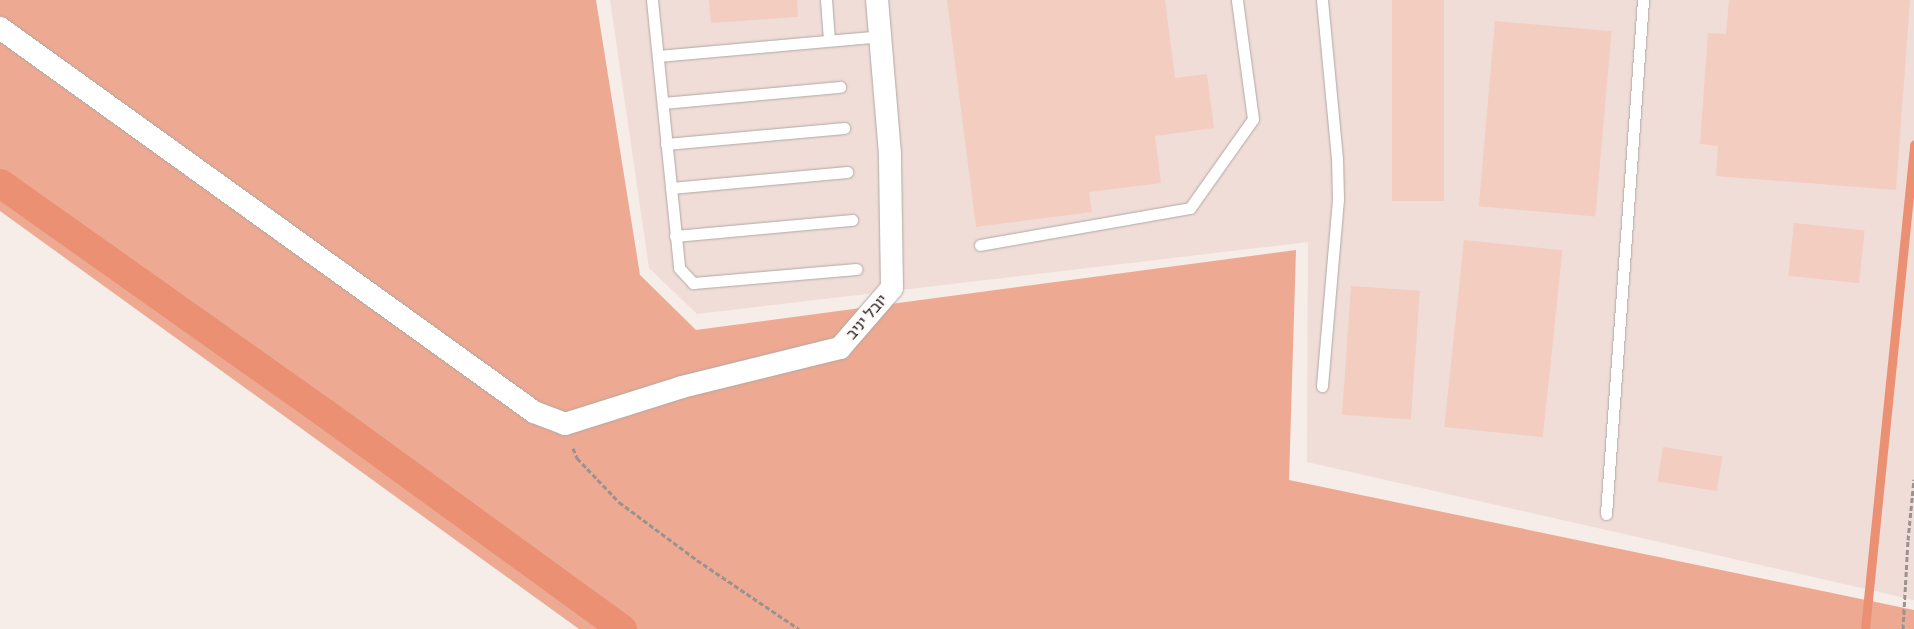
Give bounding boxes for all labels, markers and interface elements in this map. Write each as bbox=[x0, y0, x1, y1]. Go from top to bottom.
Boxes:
street label: יובל יניב bbox=[842, 290, 892, 344]

